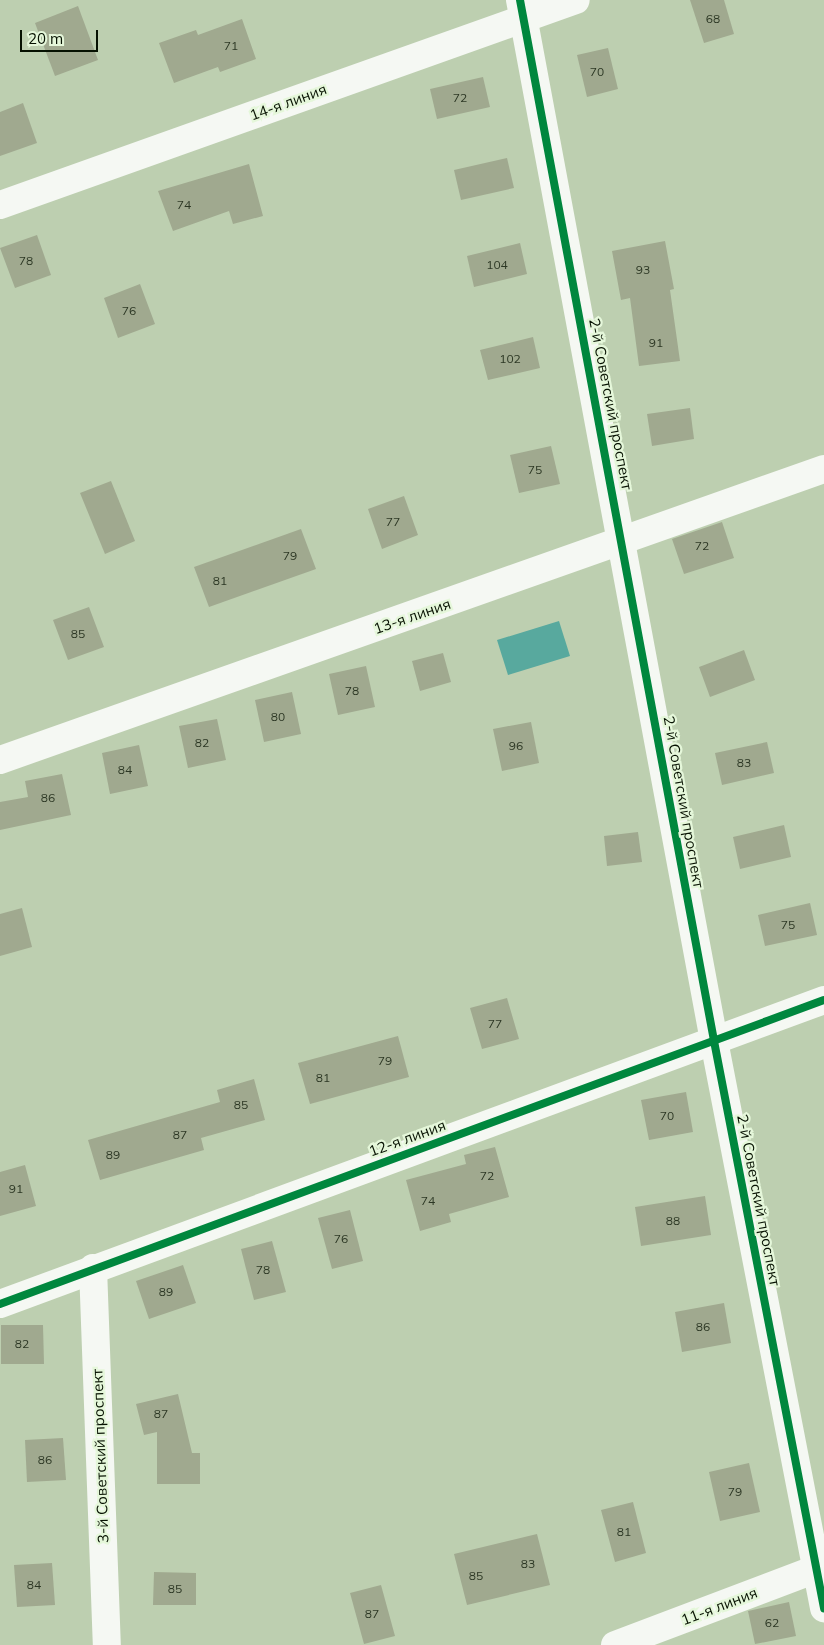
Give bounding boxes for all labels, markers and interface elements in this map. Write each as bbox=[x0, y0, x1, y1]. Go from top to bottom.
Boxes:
house number: 68 bbox=[706, 12, 720, 26]
scale bar bbox=[22, 20, 100, 52]
text: 20 m bbox=[28, 29, 63, 48]
house number: 71 bbox=[224, 39, 238, 53]
house number: 70 bbox=[590, 65, 604, 79]
street label: 14-я линия bbox=[247, 80, 329, 124]
house number: 72 bbox=[453, 91, 467, 105]
house number: 74 bbox=[177, 198, 191, 212]
house number: 78 bbox=[19, 254, 33, 268]
house number: 104 bbox=[486, 258, 508, 272]
house number: 93 bbox=[636, 263, 650, 277]
house number: 76 bbox=[122, 304, 136, 318]
street label: 2-й Советский проспект bbox=[586, 317, 636, 491]
house number: 91 bbox=[649, 336, 663, 350]
house number: 102 bbox=[499, 352, 521, 366]
house number: 75 bbox=[528, 463, 542, 477]
house number: 77 bbox=[386, 515, 400, 529]
house number: 72 bbox=[695, 539, 709, 553]
house number: 79 bbox=[283, 549, 297, 563]
house number: 81 bbox=[213, 574, 227, 588]
street label: 13-я линия bbox=[371, 594, 453, 638]
house number: 85 bbox=[71, 627, 85, 641]
house number: 78 bbox=[345, 684, 359, 698]
house number: 80 bbox=[271, 710, 285, 724]
street label: 2-й Советский проспект bbox=[660, 715, 708, 889]
house number: 82 bbox=[195, 736, 209, 750]
house number: 96 bbox=[509, 739, 523, 753]
house number: 83 bbox=[737, 756, 751, 770]
house number: 84 bbox=[118, 763, 132, 777]
house number: 86 bbox=[41, 791, 55, 805]
house number: 75 bbox=[781, 918, 795, 932]
house number: 77 bbox=[488, 1017, 502, 1031]
house number: 79 bbox=[378, 1054, 392, 1068]
house number: 81 bbox=[316, 1071, 330, 1085]
house number: 85 bbox=[234, 1098, 248, 1112]
house number: 70 bbox=[660, 1109, 674, 1123]
street label: 2-й Советский проспект bbox=[734, 1113, 784, 1287]
street label: 12-я линия bbox=[366, 1116, 448, 1160]
house number: 87 bbox=[173, 1128, 187, 1142]
house number: 89 bbox=[106, 1148, 120, 1162]
house number: 72 bbox=[480, 1169, 494, 1183]
house number: 91 bbox=[9, 1182, 23, 1196]
house number: 74 bbox=[421, 1194, 435, 1208]
house number: 88 bbox=[666, 1214, 680, 1228]
house number: 76 bbox=[334, 1232, 348, 1246]
house number: 78 bbox=[256, 1263, 270, 1277]
house number: 89 bbox=[159, 1285, 173, 1299]
house number: 86 bbox=[696, 1320, 710, 1334]
house number: 82 bbox=[15, 1337, 29, 1351]
street label: 3-й Советский проспект bbox=[88, 1369, 112, 1543]
house number: 87 bbox=[154, 1407, 168, 1421]
house number: 86 bbox=[38, 1453, 52, 1467]
house number: 79 bbox=[728, 1485, 742, 1499]
house number: 81 bbox=[617, 1525, 631, 1539]
house number: 83 bbox=[521, 1557, 535, 1571]
house number: 85 bbox=[469, 1569, 483, 1583]
house number: 84 bbox=[27, 1578, 41, 1592]
house number: 85 bbox=[168, 1582, 182, 1596]
street label: 11-я линия bbox=[678, 1583, 760, 1629]
house number: 87 bbox=[365, 1607, 379, 1621]
house number: 62 bbox=[765, 1616, 779, 1630]

